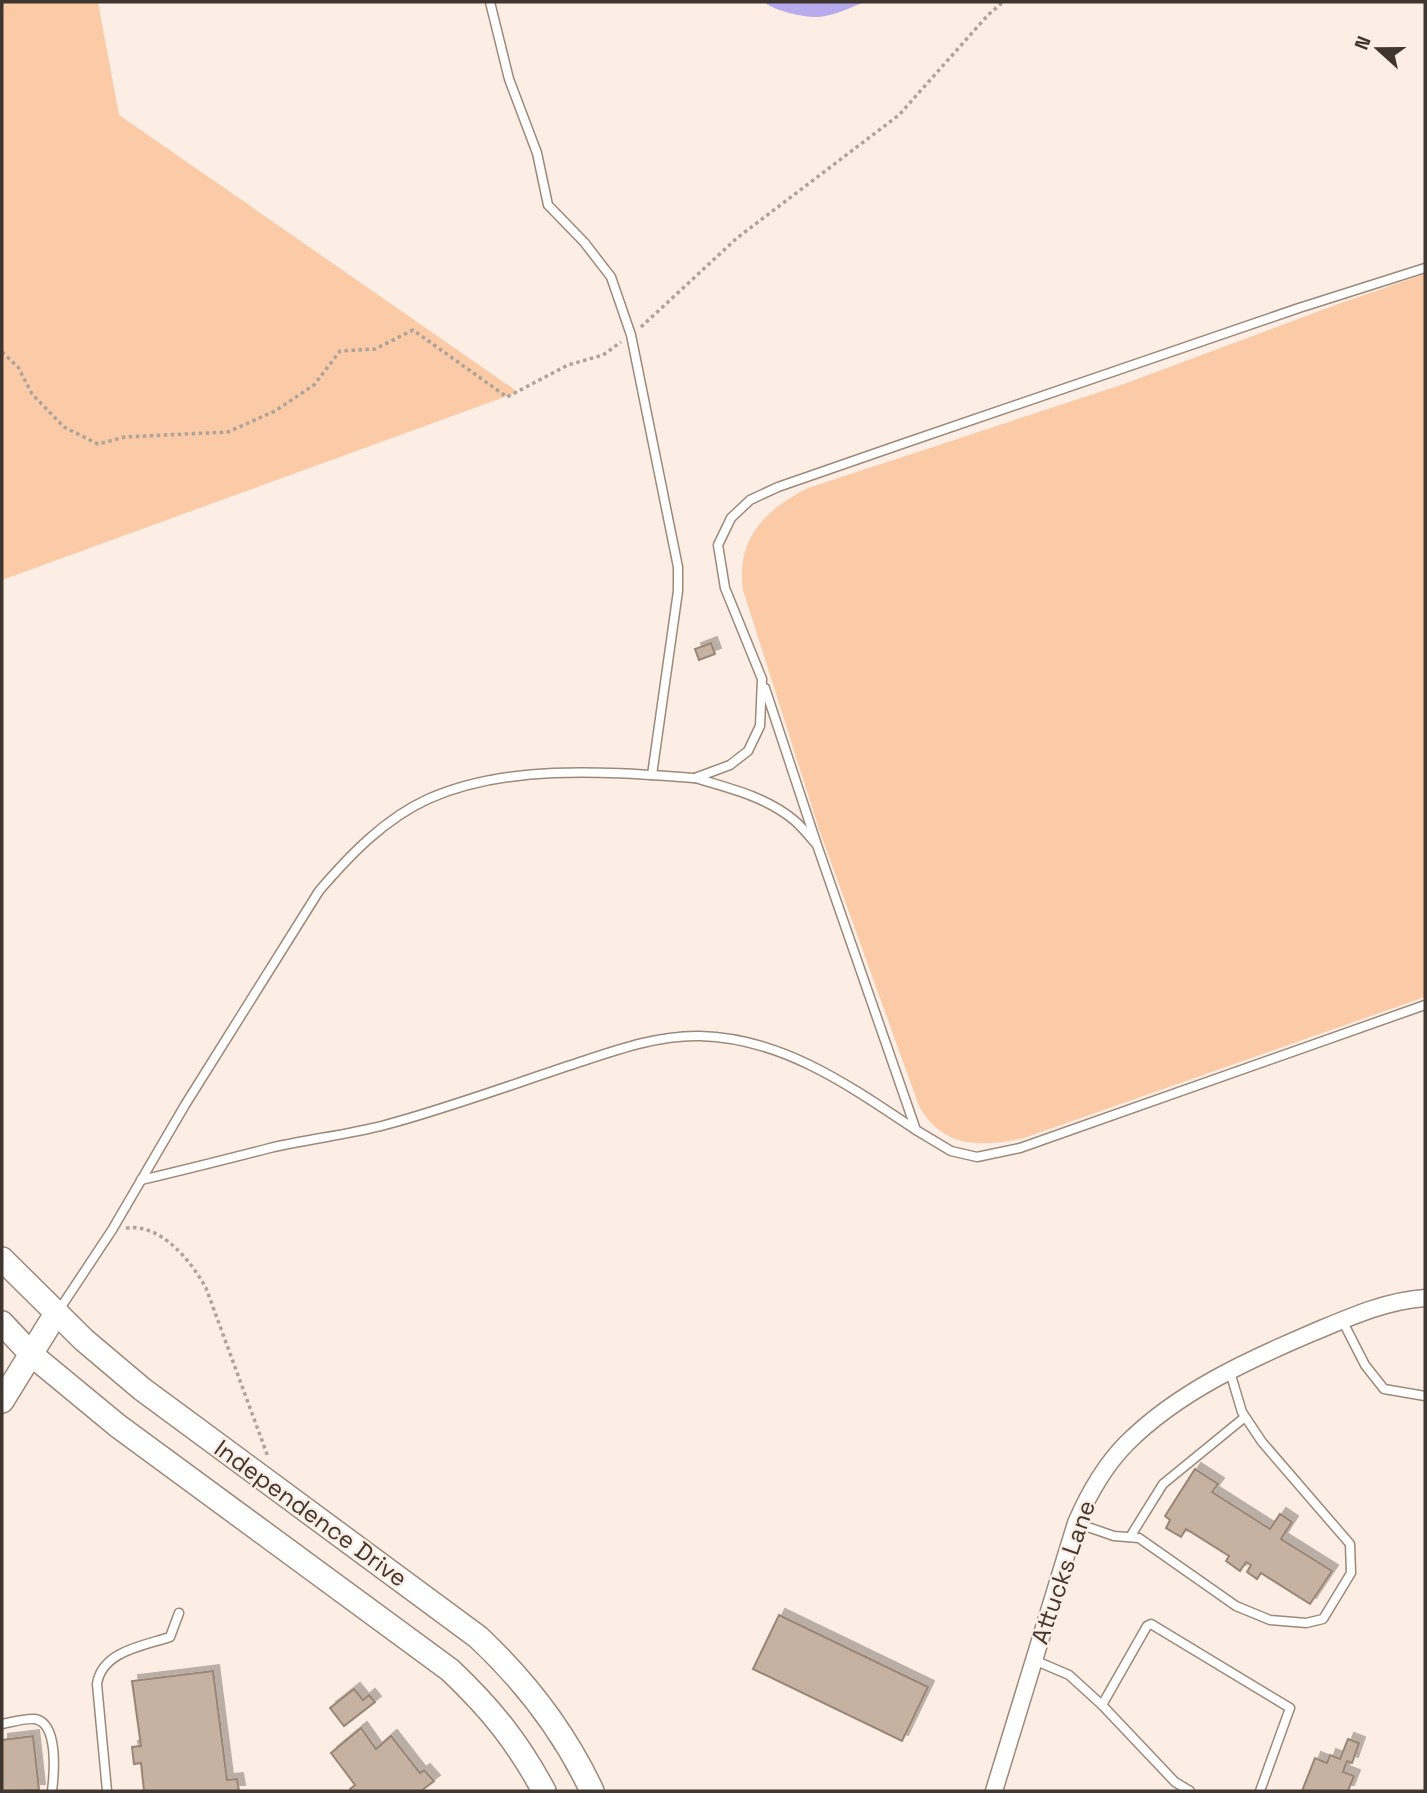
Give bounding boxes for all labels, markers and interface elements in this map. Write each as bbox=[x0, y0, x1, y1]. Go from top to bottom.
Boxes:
north arrow bbox=[1343, 14, 1413, 84]
text: N bbox=[1349, 33, 1377, 54]
street label: Independence Drive bbox=[208, 1433, 414, 1593]
street label: Attucks Lane bbox=[1024, 1496, 1102, 1648]

